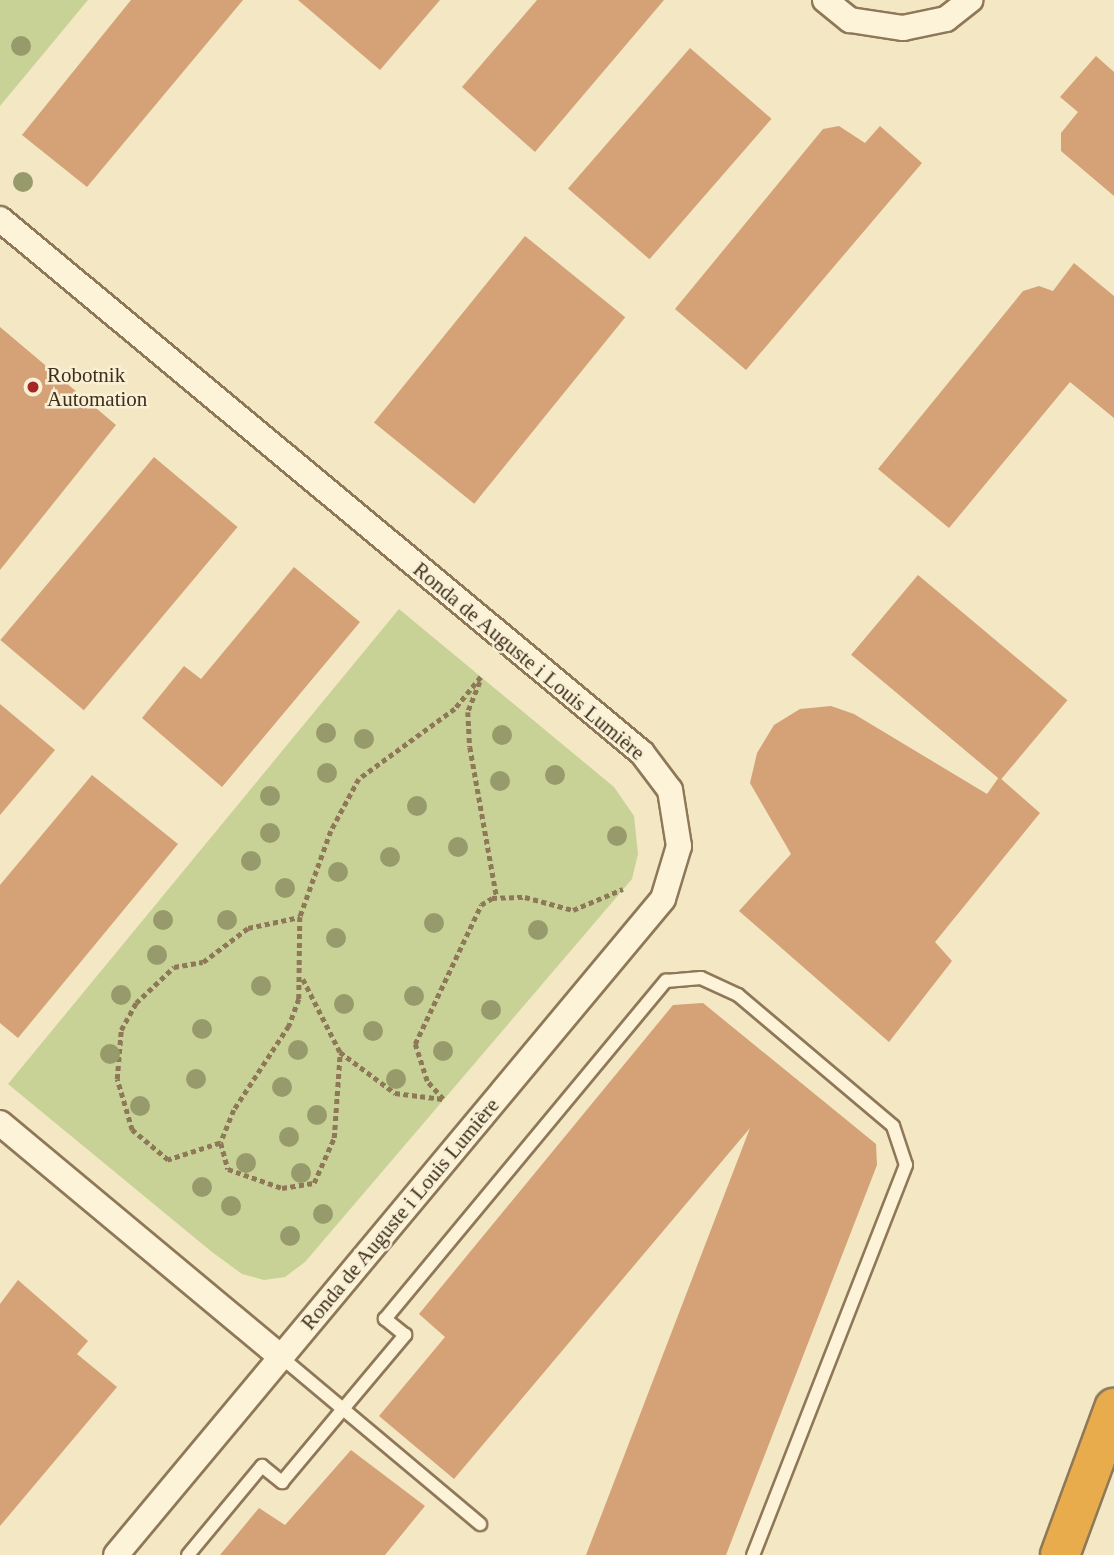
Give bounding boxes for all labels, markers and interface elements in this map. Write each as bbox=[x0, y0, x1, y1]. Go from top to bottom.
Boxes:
place label: Robotnik Automation bbox=[47, 362, 147, 412]
marker: Robotnik Automation bbox=[25, 379, 41, 395]
street label: Ronda de Auguste i Louis Lumière bbox=[408, 556, 650, 766]
street label: Ronda de Auguste i Louis Lumière bbox=[295, 1093, 505, 1335]

